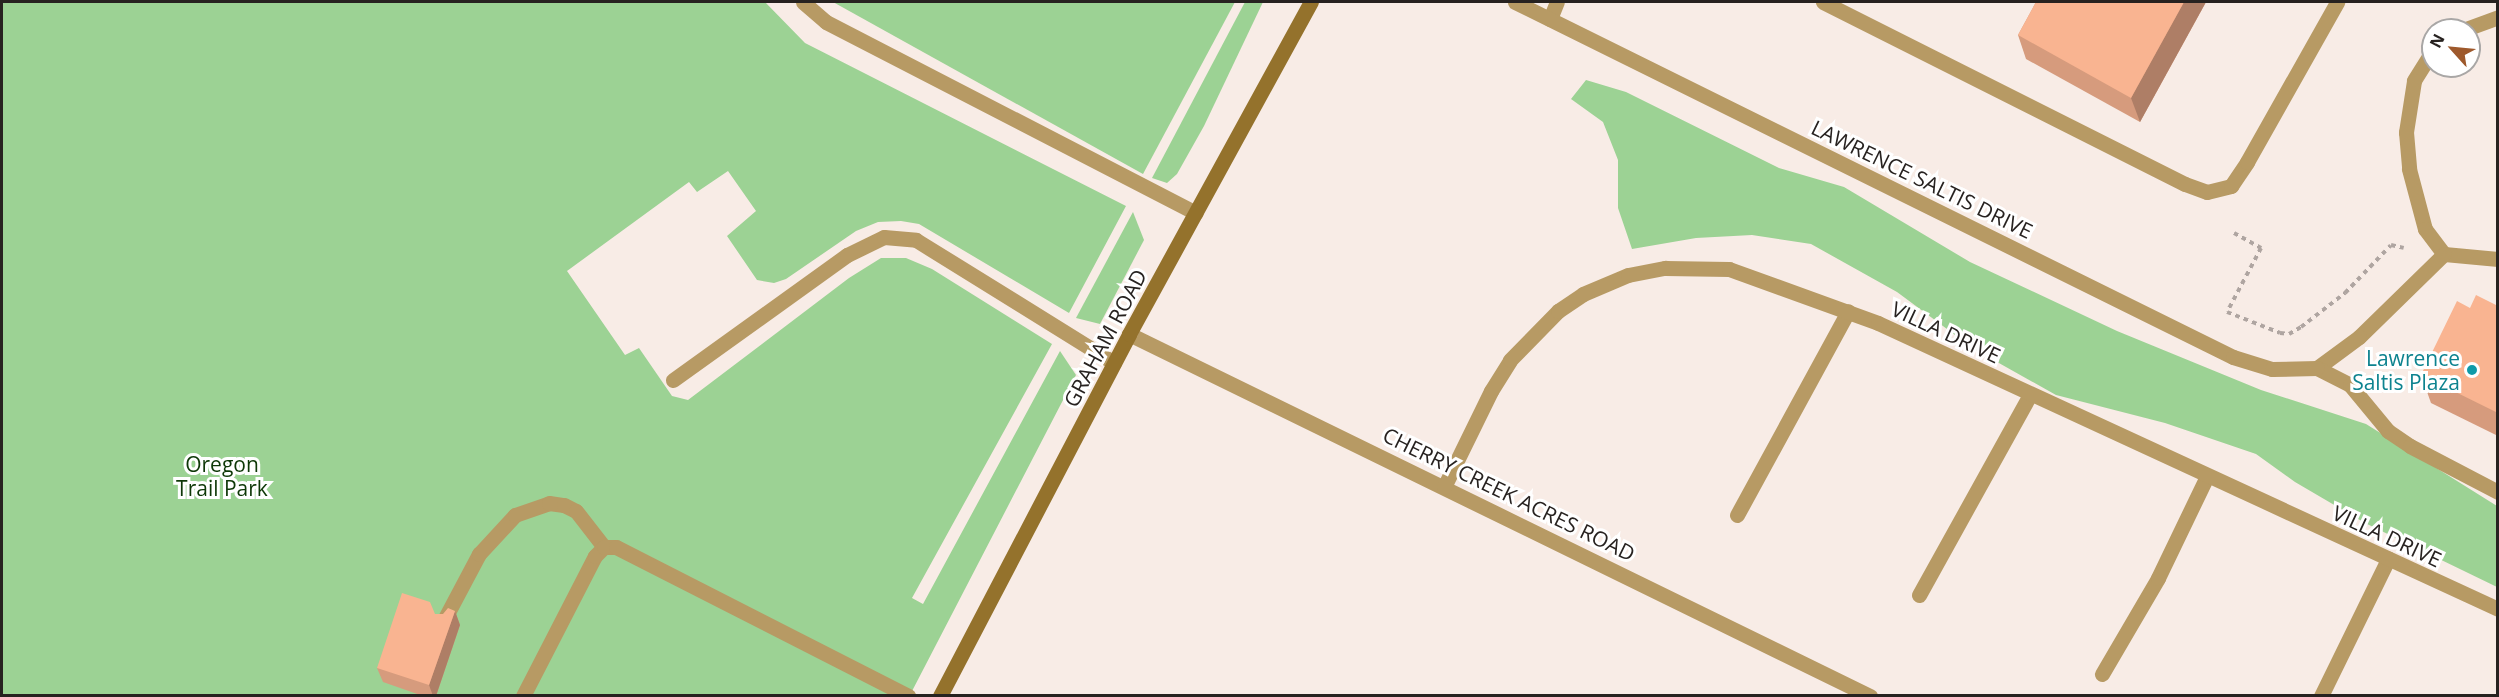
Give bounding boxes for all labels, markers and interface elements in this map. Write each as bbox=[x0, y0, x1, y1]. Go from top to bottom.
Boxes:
north arrow bbox=[2421, 18, 2481, 78]
text: N bbox=[2424, 30, 2449, 52]
street label: LAWRENCE SALTIS DRIVE bbox=[1807, 114, 2037, 244]
street label: GRAHAM ROAD bbox=[1058, 265, 1152, 411]
street label: VILLA DRIVE bbox=[1888, 296, 2004, 368]
place label: Lawrence Saltis Plaza bbox=[2352, 345, 2460, 395]
marker: Lawrence Saltis Plaza bbox=[2465, 363, 2479, 377]
street label: CHERRY CREEK ACRES ROAD bbox=[1379, 422, 1639, 566]
park label: Oregon Trail Park bbox=[176, 451, 268, 501]
street label: VILLA DRIVE bbox=[2329, 500, 2445, 572]

